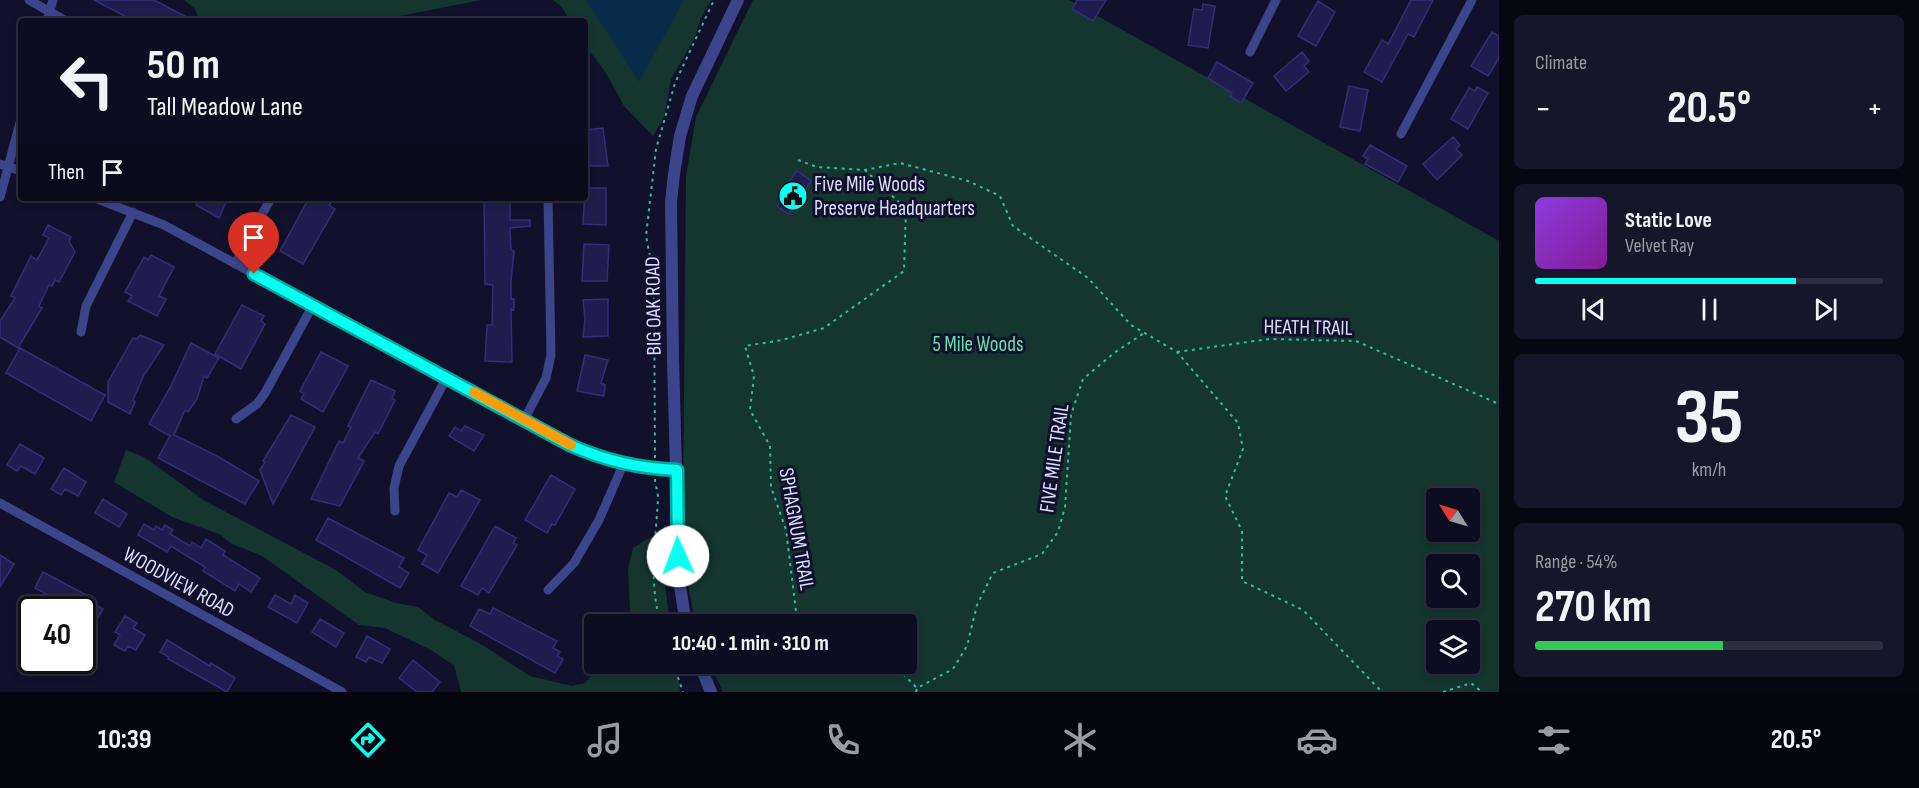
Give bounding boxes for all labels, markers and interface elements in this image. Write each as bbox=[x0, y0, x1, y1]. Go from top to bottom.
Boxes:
text: 50 m bbox=[147, 40, 220, 91]
icon: left bbox=[48, 42, 126, 120]
text: Climate bbox=[1535, 51, 1587, 75]
text: 20.5° bbox=[1667, 81, 1751, 136]
text: − bbox=[1535, 89, 1551, 129]
text: + bbox=[1867, 89, 1883, 129]
text: Tall Meadow Lane bbox=[147, 91, 303, 123]
icon: arrive bbox=[96, 156, 129, 189]
text: Then bbox=[48, 159, 84, 186]
place label: Five Mile Woods Preserve Headquarters bbox=[814, 172, 975, 221]
public building icon: Five Mile Woods Preserve Headquarters bbox=[777, 180, 809, 212]
text: Static Love bbox=[1625, 207, 1712, 234]
pin bbox=[228, 212, 279, 274]
icon: arrive bbox=[237, 221, 270, 254]
text: Velvet Ray bbox=[1625, 234, 1694, 258]
street label: BIG OAK ROAD bbox=[640, 256, 667, 356]
icon: previous bbox=[1577, 293, 1610, 326]
icon: pause bbox=[1693, 293, 1726, 326]
icon: next bbox=[1809, 293, 1842, 326]
street label: HEATH TRAIL bbox=[1263, 314, 1353, 341]
park label: 5 Mile Woods bbox=[933, 332, 1023, 357]
text: 35 bbox=[1674, 372, 1744, 465]
street label: FIVE MILE TRAIL bbox=[1034, 402, 1075, 514]
text: km/h bbox=[1692, 458, 1726, 482]
street label: SPHAGNUM TRAIL bbox=[773, 466, 820, 592]
north arrow bbox=[1426, 488, 1480, 542]
map controls bbox=[1426, 488, 1480, 674]
position arrow bbox=[646, 524, 710, 588]
street label: WOODVIEW ROAD bbox=[119, 542, 239, 623]
text: Range · 54% bbox=[1535, 550, 1617, 574]
button: search bbox=[1426, 554, 1480, 608]
text: 270 km bbox=[1535, 580, 1651, 635]
speed limit sign: 40 bbox=[18, 596, 96, 674]
button: layers bbox=[1426, 620, 1480, 674]
text: 10:40 · 1 min · 310 m bbox=[672, 630, 829, 657]
icon: directions bbox=[347, 719, 389, 761]
icon: music bbox=[584, 719, 626, 761]
icon: phone bbox=[822, 719, 864, 761]
icon: climate bbox=[1059, 719, 1101, 761]
icon: car bbox=[1296, 719, 1338, 761]
icon: filters bbox=[1533, 719, 1575, 761]
text: 10:39 bbox=[98, 724, 152, 756]
text: 20.5° bbox=[1771, 724, 1821, 756]

